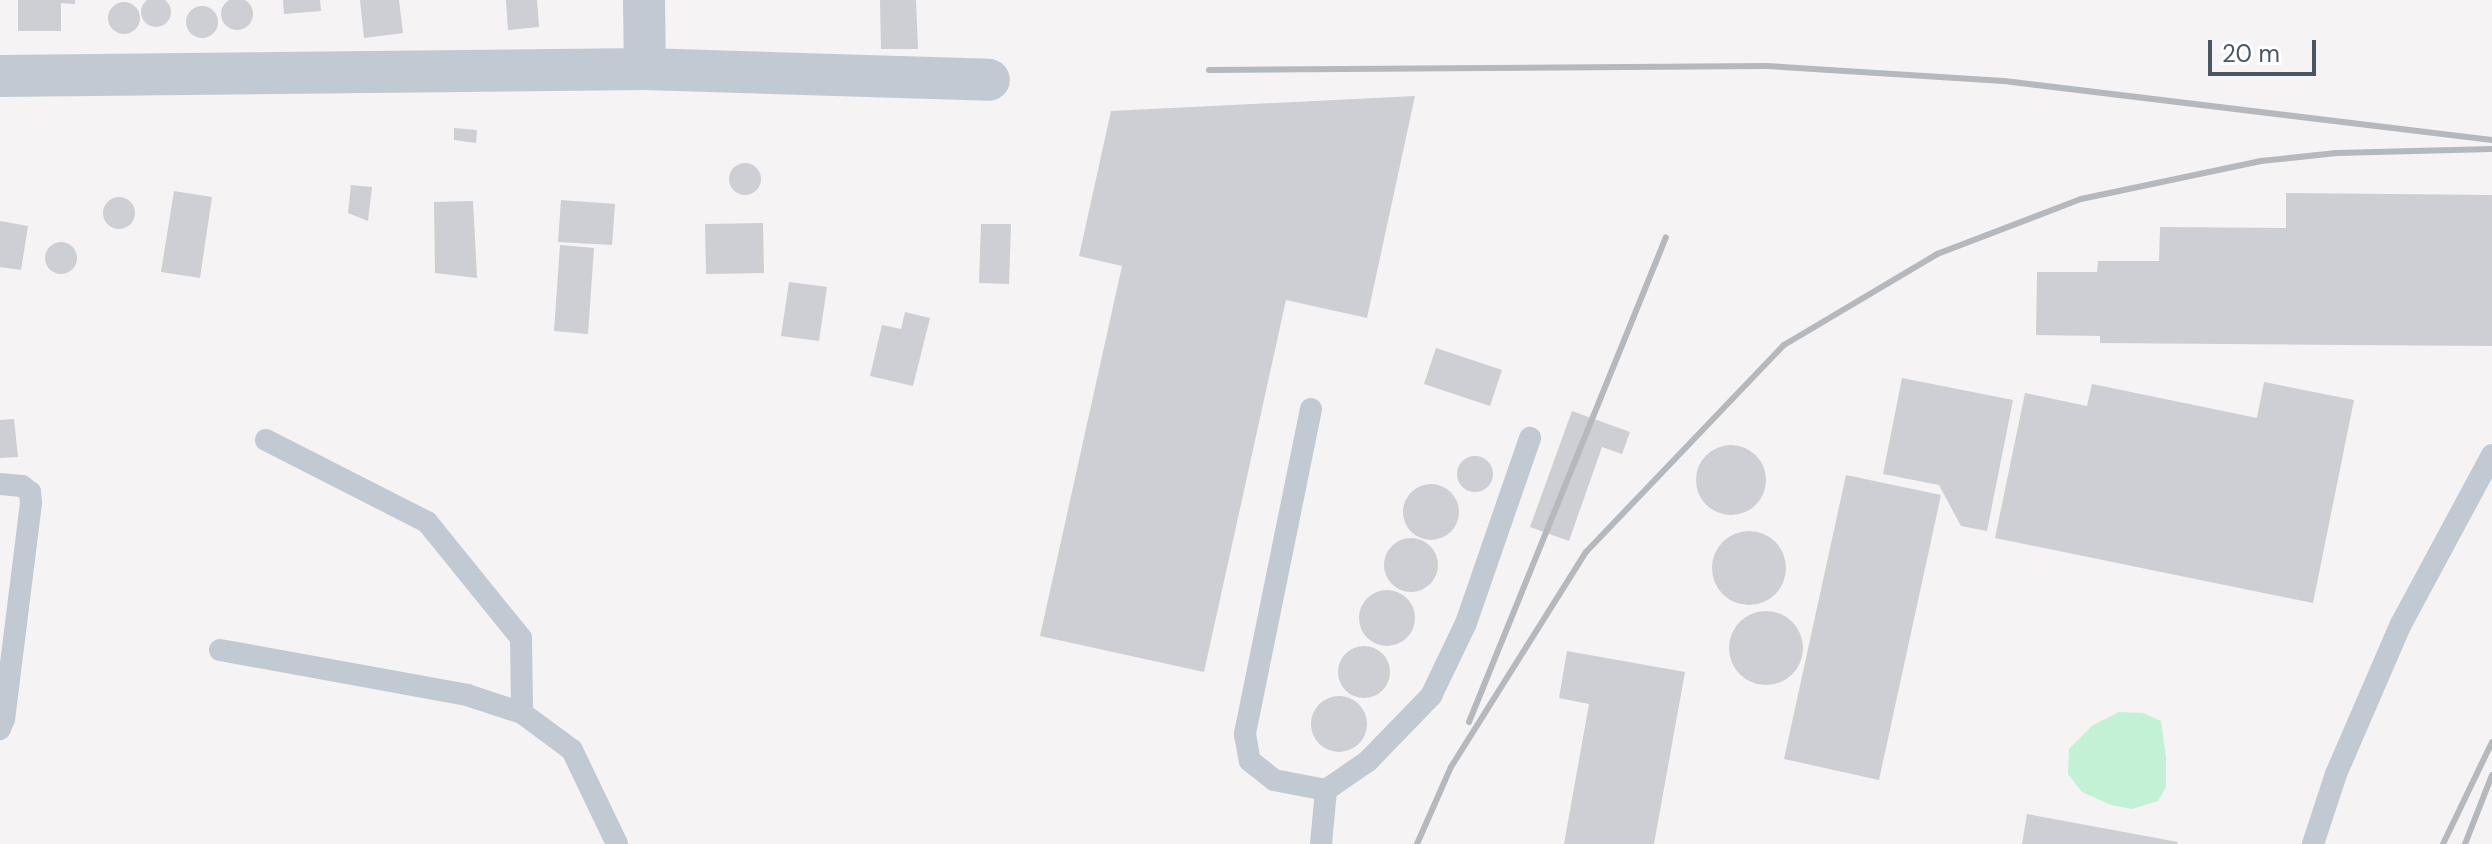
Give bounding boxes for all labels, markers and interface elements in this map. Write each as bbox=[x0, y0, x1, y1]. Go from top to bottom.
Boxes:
scale bar bbox=[2212, 24, 2320, 74]
text: 20 m bbox=[2222, 38, 2280, 69]

